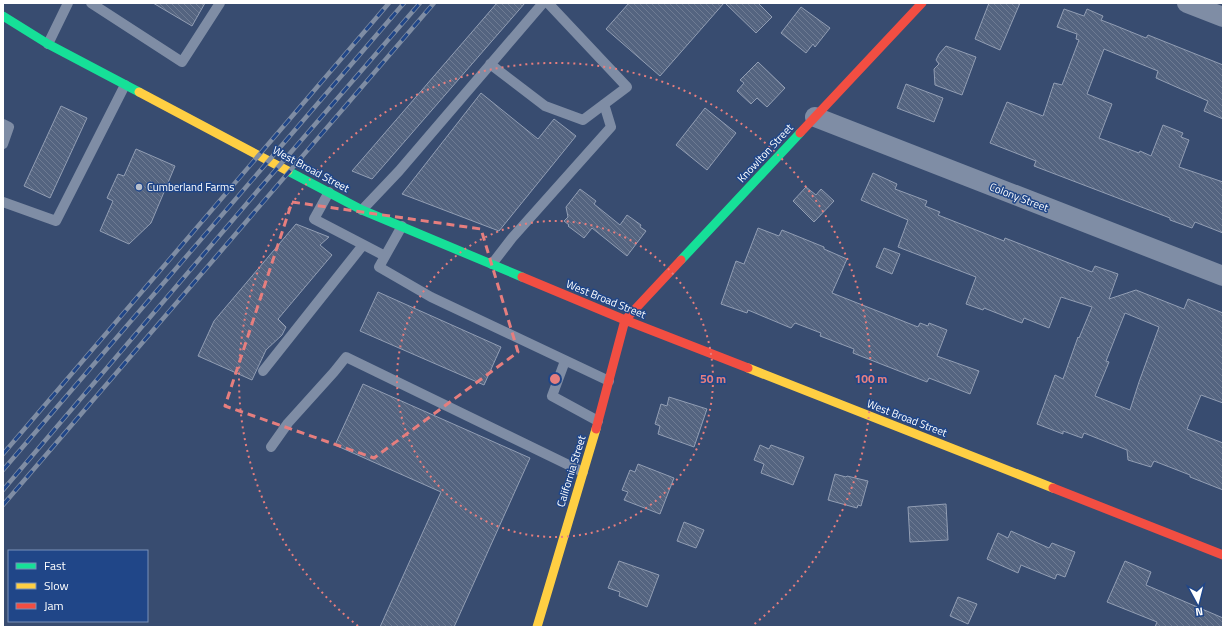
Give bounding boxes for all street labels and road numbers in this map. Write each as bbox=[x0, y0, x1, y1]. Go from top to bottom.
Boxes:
street label: Knowlton Street bbox=[734, 120, 797, 186]
street label: West Broad Street bbox=[270, 142, 352, 196]
street label: Colony Street bbox=[987, 178, 1051, 216]
street label: West Broad Street bbox=[564, 276, 648, 322]
street label: West Broad Street bbox=[865, 395, 950, 441]
street label: California Street bbox=[552, 433, 590, 509]

